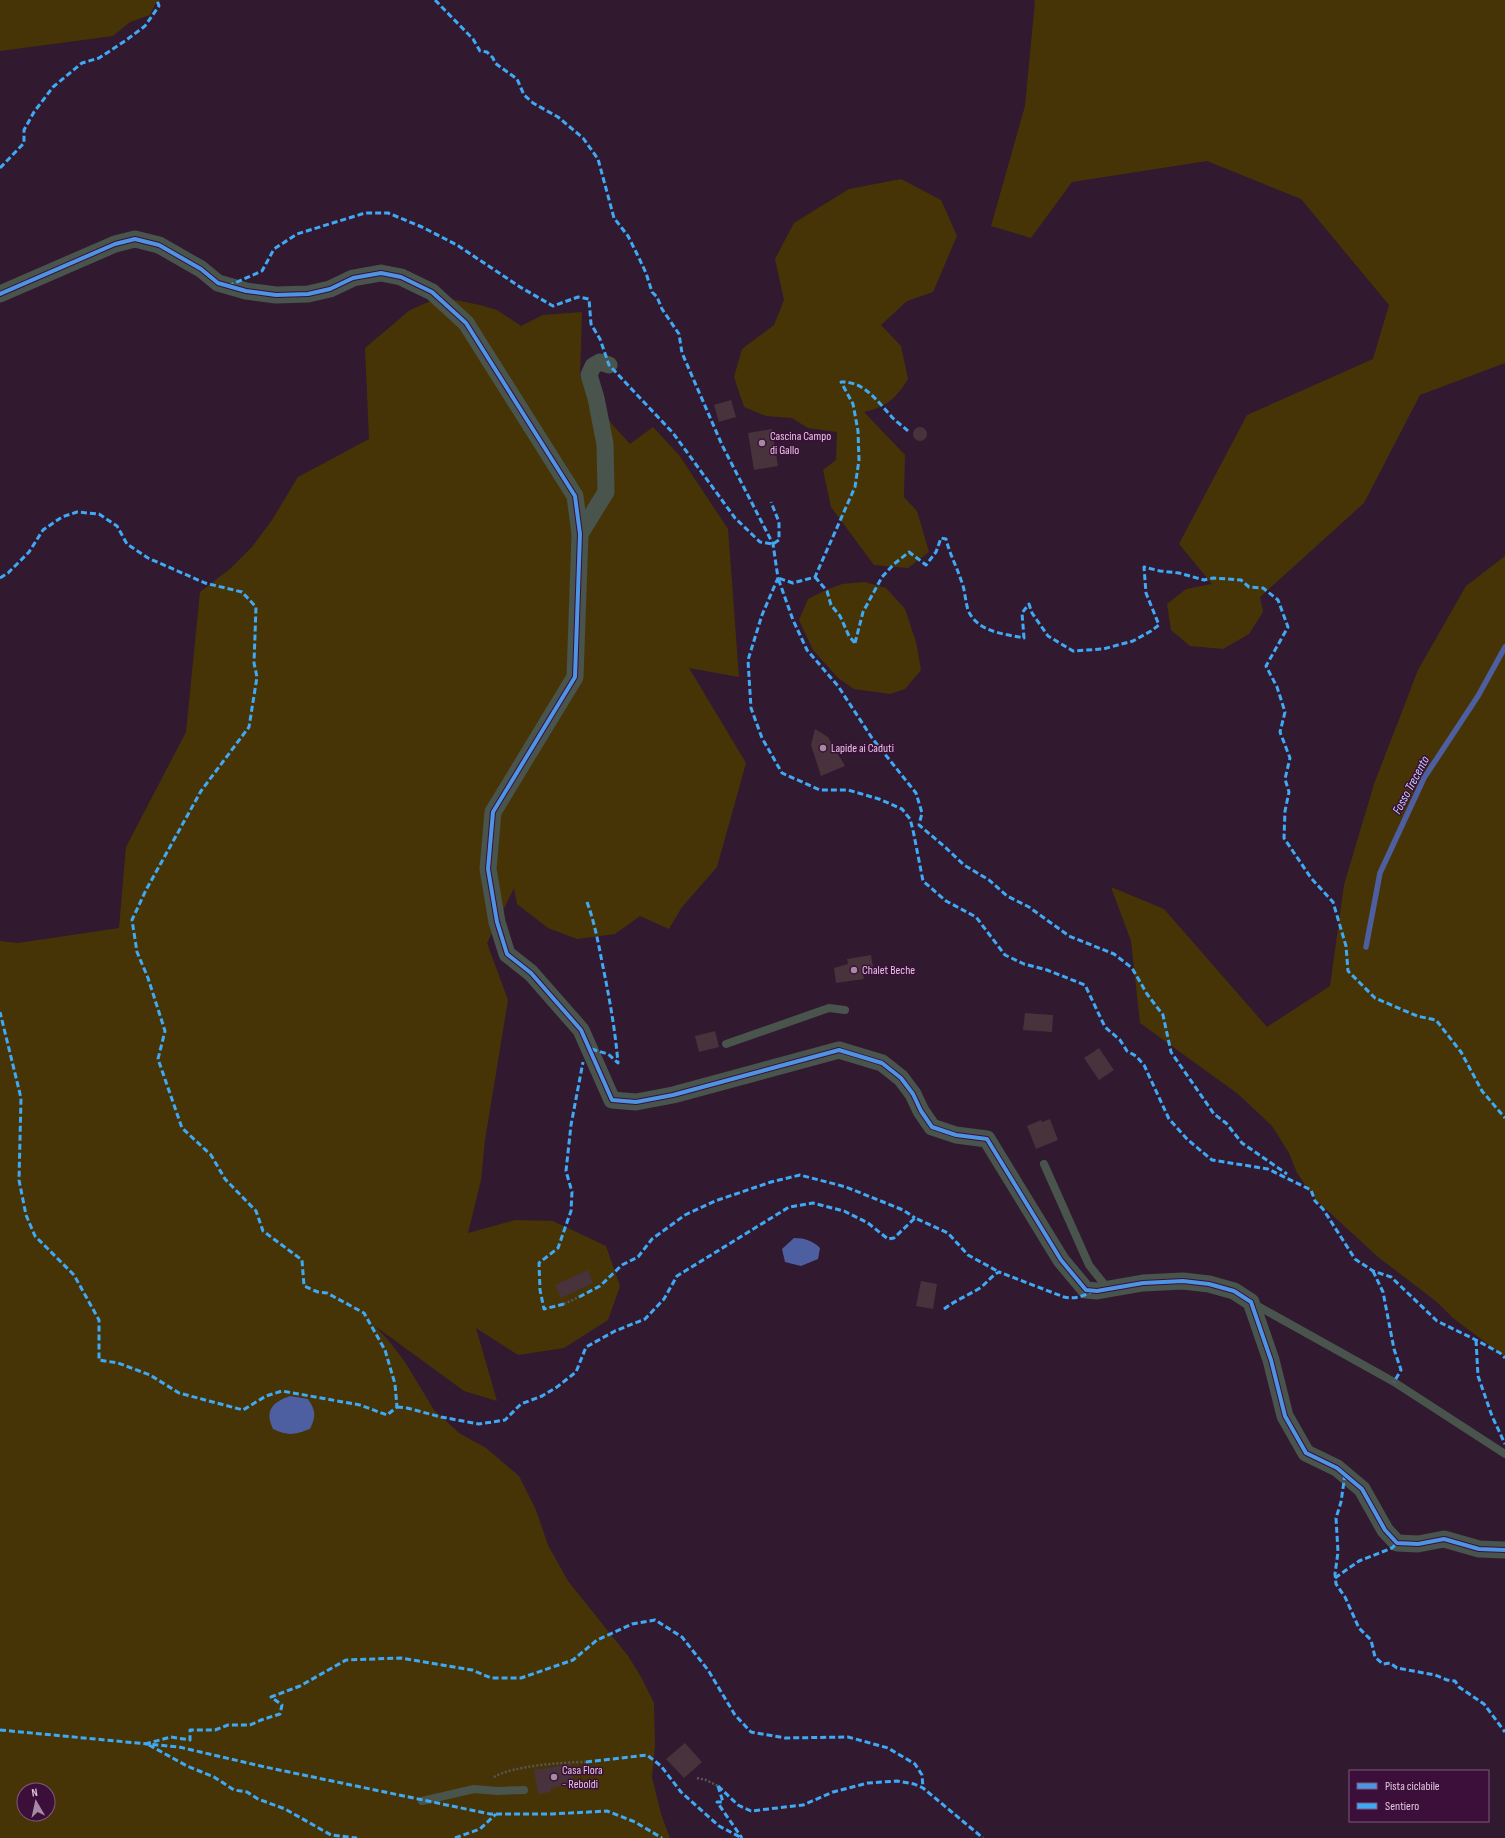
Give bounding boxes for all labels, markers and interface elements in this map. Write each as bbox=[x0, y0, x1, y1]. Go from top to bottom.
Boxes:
place label: Cascina Campo di Gallo bbox=[770, 429, 831, 458]
marker: Cascina Campo di Gallo bbox=[757, 438, 767, 448]
place label: Lapide ai Caduti bbox=[831, 741, 894, 756]
marker: Lapide ai Caduti bbox=[818, 743, 828, 753]
water label: Fosso Trecento bbox=[1389, 752, 1433, 817]
place label: Chalet Beche bbox=[862, 963, 915, 978]
marker: Chalet Beche bbox=[849, 965, 859, 975]
place label: Casa Flora - Reboldi bbox=[562, 1763, 603, 1792]
legend bbox=[1349, 1770, 1489, 1822]
marker: Casa Flora - Reboldi bbox=[549, 1772, 559, 1782]
text: Pista ciclabile bbox=[1385, 1779, 1440, 1794]
north arrow bbox=[16, 1782, 56, 1822]
text: N bbox=[31, 1786, 39, 1799]
text: Sentiero bbox=[1385, 1799, 1419, 1814]

